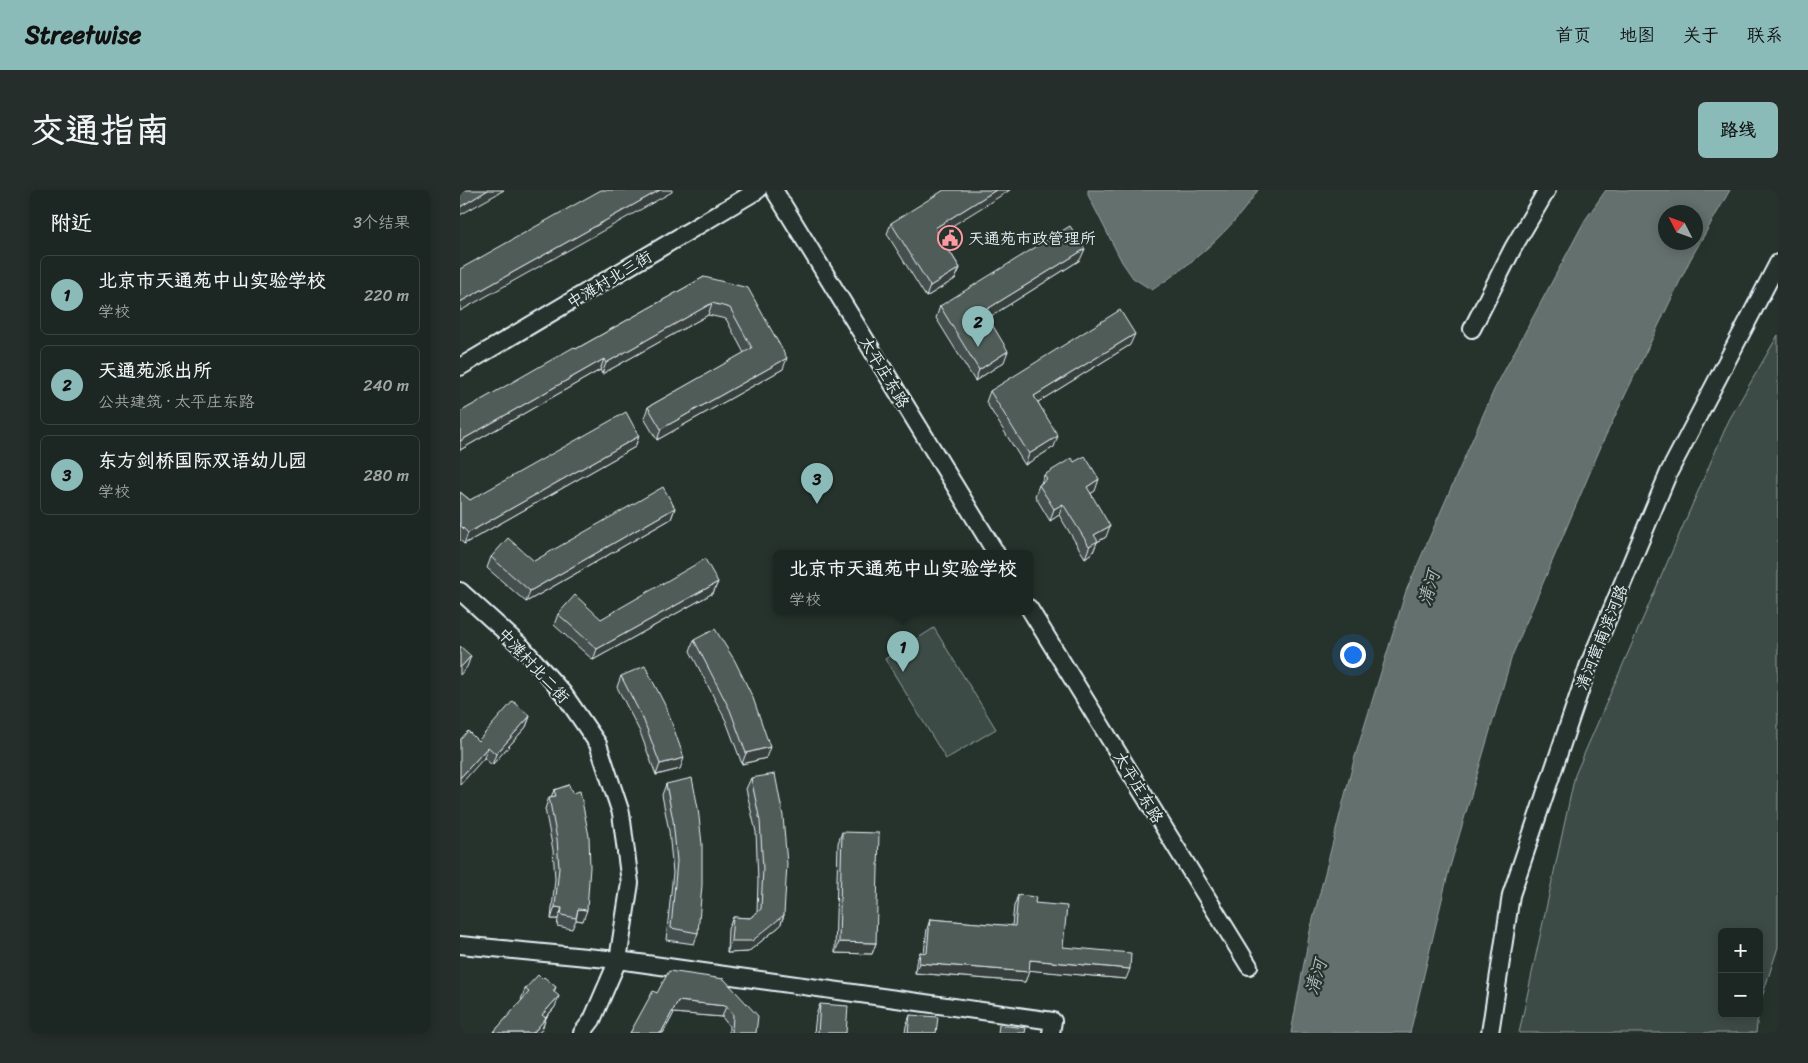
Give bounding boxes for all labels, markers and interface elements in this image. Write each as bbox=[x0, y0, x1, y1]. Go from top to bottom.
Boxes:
text: Streetwise bbox=[25, 14, 141, 56]
text: 首页 bbox=[1555, 19, 1591, 51]
text: 地图 bbox=[1619, 19, 1655, 51]
text: 关于 bbox=[1683, 19, 1719, 51]
text: 联系 bbox=[1747, 19, 1783, 51]
text: 交通指南 bbox=[30, 99, 170, 161]
button: 路线 bbox=[1698, 102, 1778, 158]
text: 附近 bbox=[50, 204, 92, 242]
north arrow bbox=[1658, 205, 1703, 250]
text: 3个结果 bbox=[353, 208, 410, 237]
place label: 天通苑市政管理所 bbox=[968, 224, 1096, 253]
public building icon: 天通苑市政管理所 bbox=[937, 225, 963, 251]
street label: 中滩村北三街 bbox=[561, 242, 658, 317]
text: 北京市天通苑中山实验学校 bbox=[98, 264, 326, 297]
text: 1 bbox=[64, 281, 70, 310]
text: 220 m bbox=[364, 281, 409, 310]
text: 学校 bbox=[98, 297, 130, 326]
pin: 2 bbox=[962, 306, 994, 347]
street label: 太平庄东路 bbox=[852, 330, 918, 414]
text: 天通苑派出所 bbox=[98, 354, 212, 387]
text: 2 bbox=[62, 371, 72, 400]
text: 240 m bbox=[363, 371, 409, 400]
text: 公共建筑 · 太平庄东路 bbox=[98, 387, 255, 416]
text: 东方剑桥国际双语幼儿园 bbox=[98, 444, 307, 477]
text: 3 bbox=[63, 461, 71, 490]
text: 280 m bbox=[364, 461, 409, 490]
pin: 3 bbox=[801, 463, 833, 504]
text: 学校 bbox=[98, 477, 130, 506]
popup bbox=[773, 550, 1033, 615]
text: 北京市天通苑中山实验学校 bbox=[789, 552, 1017, 585]
water label: 清河 bbox=[1409, 563, 1450, 610]
street label: 清河营南滨河路 bbox=[1567, 580, 1636, 695]
text: 学校 bbox=[789, 585, 821, 614]
street label: 中滩村北二街 bbox=[490, 620, 577, 710]
pin: 1 bbox=[887, 631, 919, 672]
your location bbox=[1340, 642, 1366, 668]
street label: 太平庄东路 bbox=[1106, 745, 1172, 829]
map controls bbox=[1718, 928, 1763, 1018]
button: + bbox=[1718, 928, 1763, 973]
water label: 清河 bbox=[1296, 952, 1337, 999]
button: − bbox=[1718, 973, 1763, 1018]

